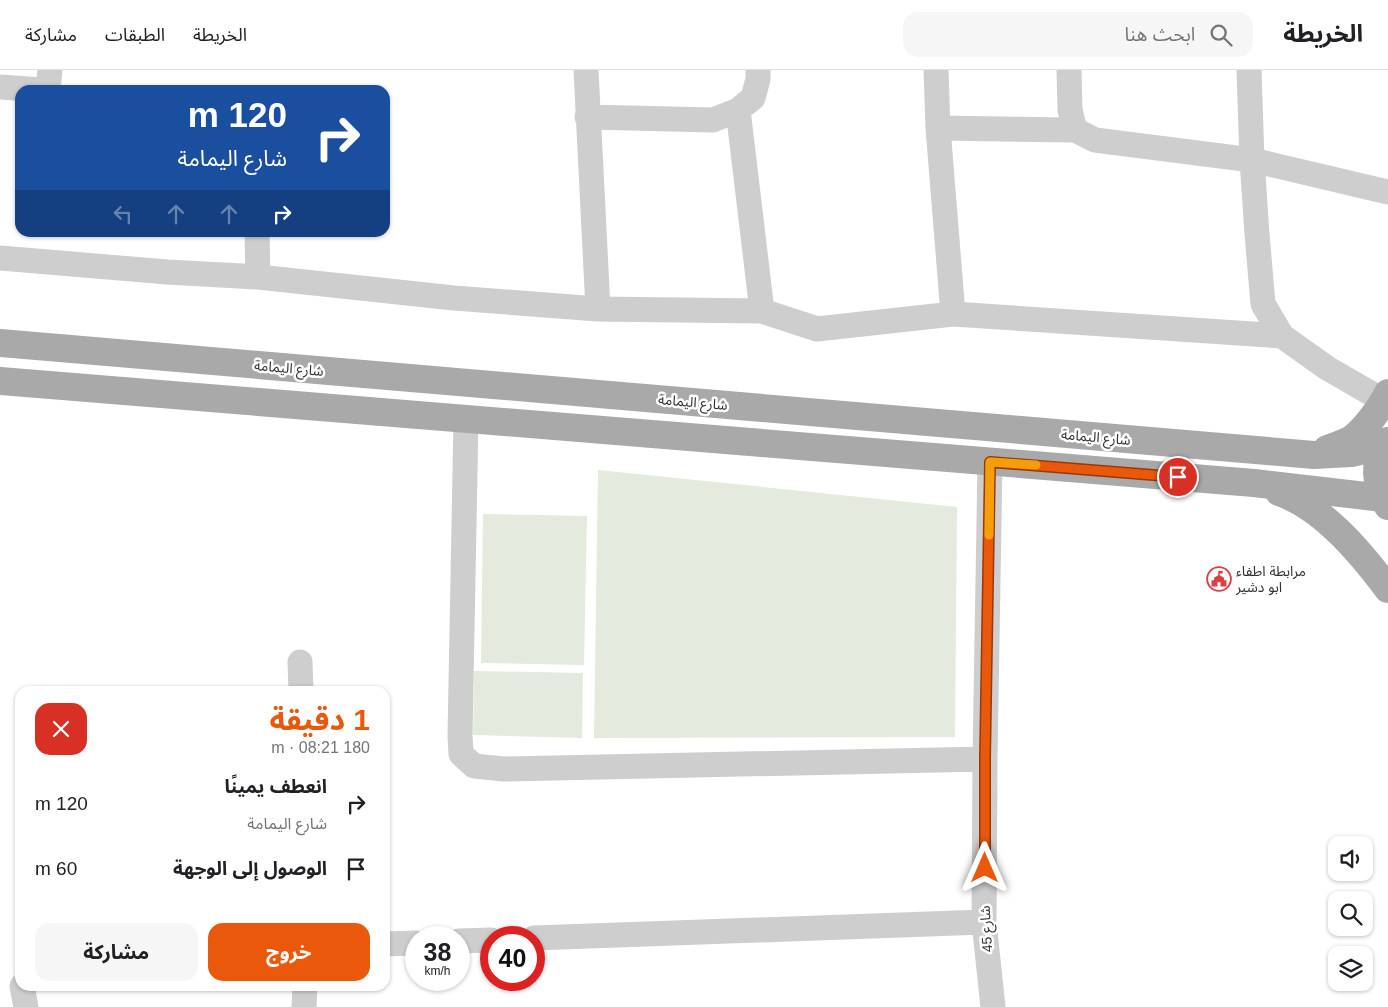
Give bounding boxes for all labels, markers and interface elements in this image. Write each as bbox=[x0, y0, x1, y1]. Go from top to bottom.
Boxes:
search box bbox=[903, 12, 1253, 57]
text: الخريطة bbox=[1283, 20, 1363, 47]
icon: search bbox=[1207, 21, 1235, 49]
text: ابحث هنا bbox=[1125, 24, 1195, 45]
text: مشاركة bbox=[25, 25, 77, 45]
text: الطبقات bbox=[105, 25, 165, 45]
text: الخريطة bbox=[193, 25, 247, 45]
text: 120 m bbox=[188, 95, 287, 134]
icon: right bbox=[305, 105, 370, 170]
text: شارع اليمامة bbox=[177, 146, 287, 171]
icon: left bbox=[109, 200, 137, 228]
icon: ahead bbox=[162, 200, 190, 228]
icon: ahead bbox=[215, 200, 243, 228]
icon: right bbox=[268, 200, 296, 228]
street label: شارع اليمامة bbox=[253, 357, 324, 382]
street label: شارع اليمامة bbox=[657, 391, 728, 416]
street label: شارع اليمامة bbox=[1060, 426, 1131, 451]
pin bbox=[1157, 456, 1199, 498]
icon: arrive bbox=[1164, 463, 1192, 491]
place label: مرابطة اطفاء ابو دشير bbox=[1235, 563, 1306, 596]
public building icon: مرابطة اطفاء ابو دشير bbox=[1206, 566, 1232, 592]
button: close bbox=[35, 703, 87, 755]
text: 1 دقيقة bbox=[269, 703, 370, 736]
text: 180 m · 08:21 bbox=[271, 739, 370, 756]
text: انعطف يمينًا bbox=[225, 776, 327, 797]
icon: right bbox=[342, 790, 370, 818]
text: 120 m bbox=[35, 793, 88, 814]
text: شارع اليمامة bbox=[247, 815, 327, 832]
map controls bbox=[1328, 836, 1373, 991]
button: sound bbox=[1328, 836, 1373, 881]
position arrow bbox=[958, 841, 1010, 893]
icon: arrive bbox=[342, 855, 370, 883]
text: 60 m bbox=[35, 858, 77, 879]
text: الوصول إلى الوجهة bbox=[173, 858, 327, 879]
button: search bbox=[1328, 891, 1373, 936]
street label: شارع 45 bbox=[977, 905, 998, 953]
button: مشاركة bbox=[35, 923, 198, 981]
button: خروج bbox=[208, 923, 370, 981]
speed limit sign: 40 bbox=[480, 926, 545, 991]
text: 38 bbox=[424, 938, 451, 966]
button: layers bbox=[1328, 946, 1373, 991]
text: km/h bbox=[424, 964, 451, 978]

